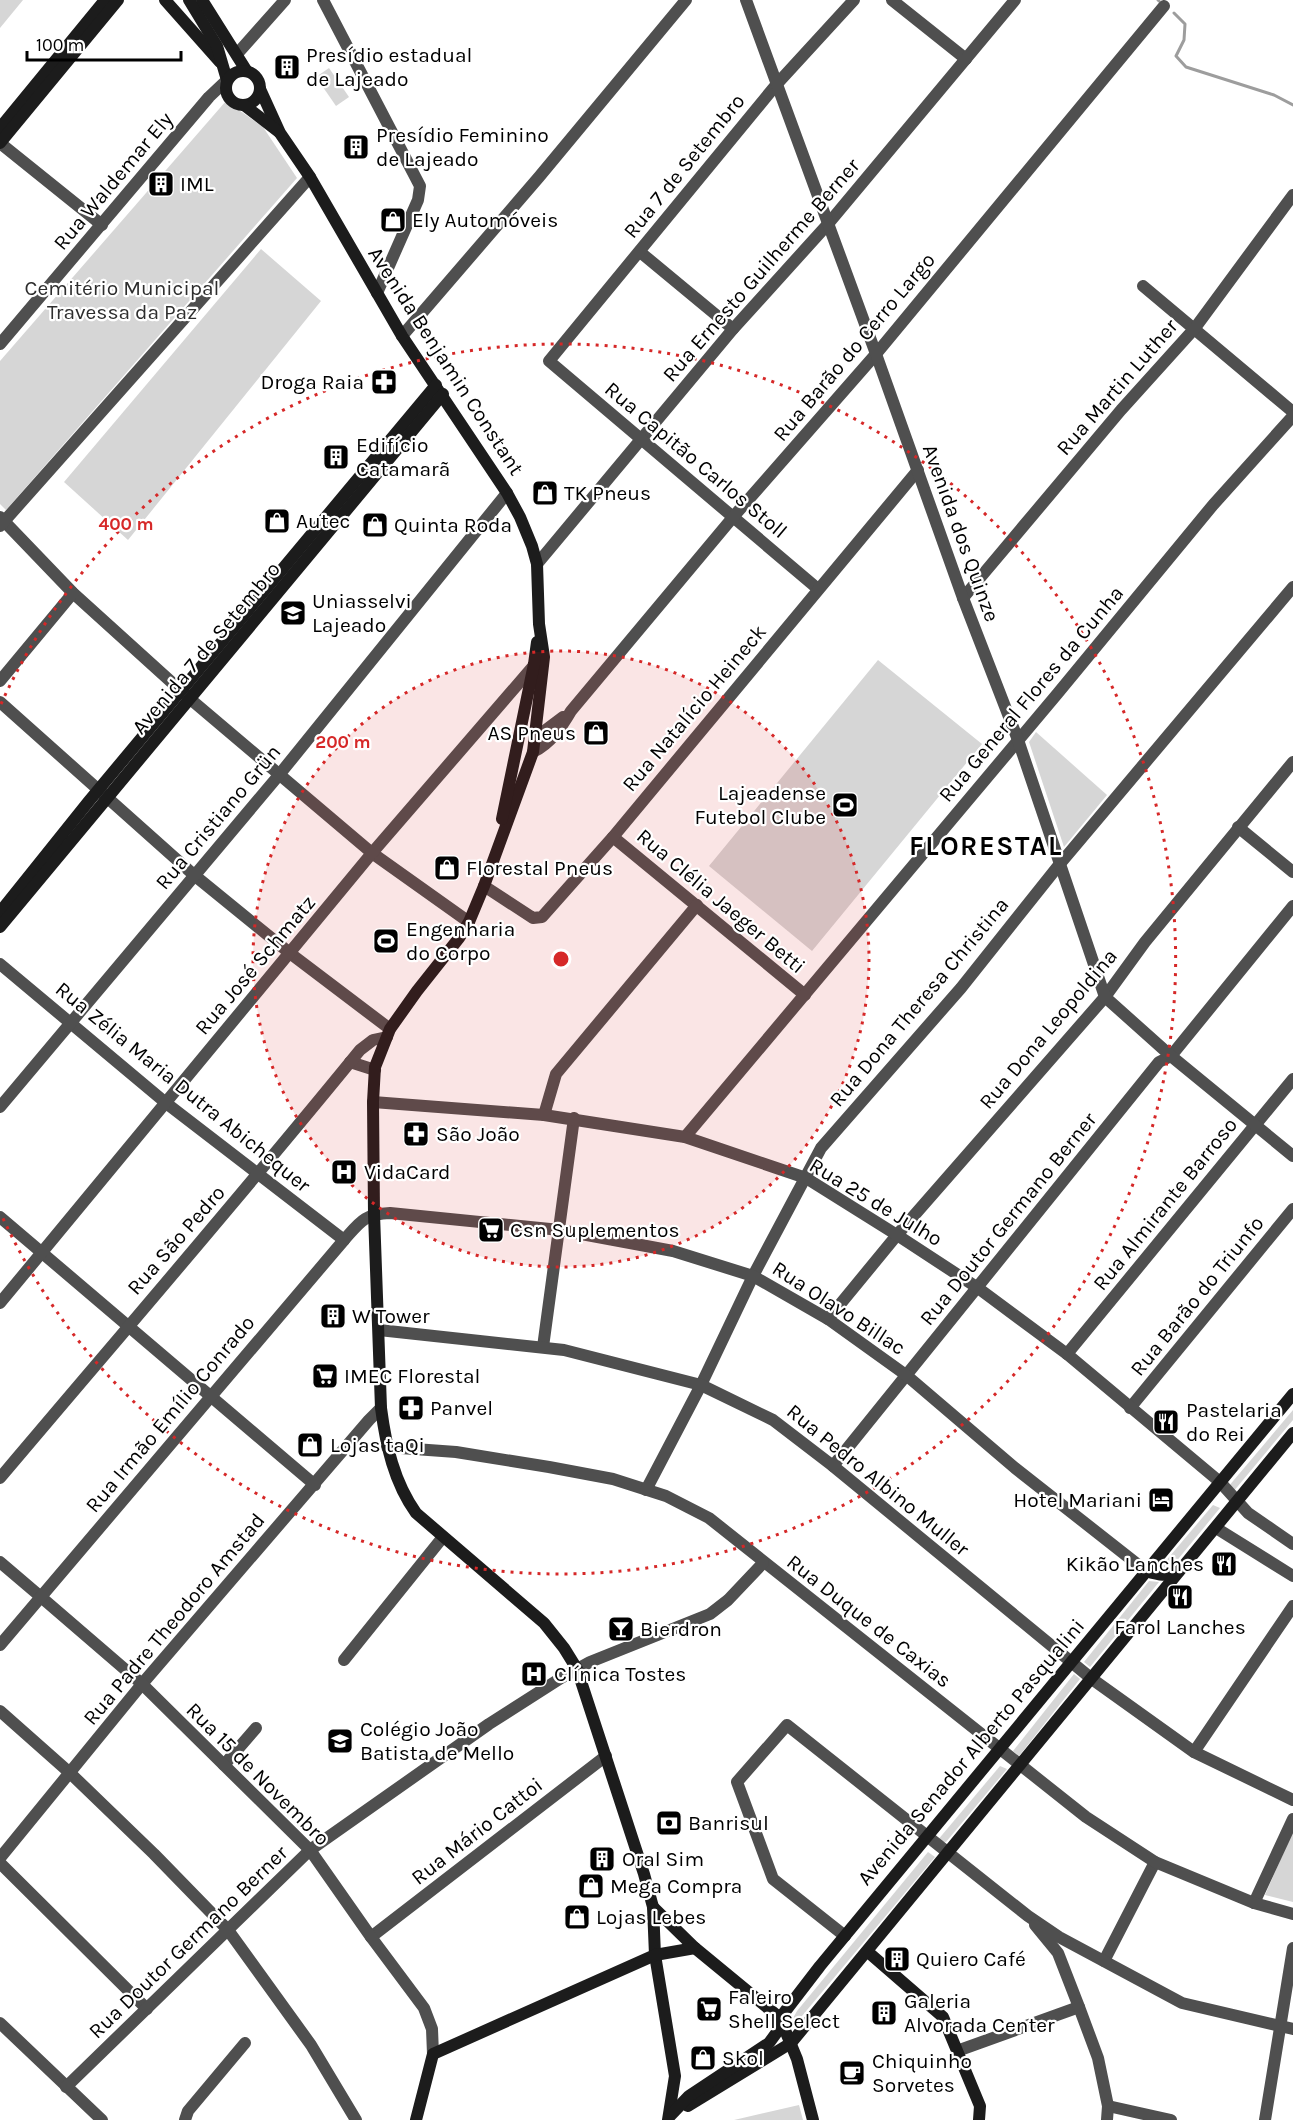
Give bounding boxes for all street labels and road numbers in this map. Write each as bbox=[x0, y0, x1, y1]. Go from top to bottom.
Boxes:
street label: Rua 7 de Setembro bbox=[619, 89, 749, 243]
street label: Rua Waldemar Ely bbox=[48, 107, 178, 255]
street label: Rua Ernesto Guilherme Berner bbox=[658, 153, 865, 386]
street label: Avenida Benjamin Constant bbox=[363, 242, 529, 480]
street label: Rua Barão do Cerro Largo bbox=[768, 248, 940, 446]
street label: Rua Martin Luther bbox=[1051, 314, 1183, 460]
street label: Rua Capitão Carlos Stoll bbox=[600, 377, 792, 543]
street label: Avenida dos Quinze bbox=[918, 441, 1004, 625]
street label: Avenida 7 de Setembro bbox=[127, 557, 285, 739]
street label: Rua General Flores da Cunha bbox=[934, 581, 1128, 807]
street label: Rua Natalício Heineck bbox=[617, 620, 771, 796]
street label: Rua Cristiano Grün bbox=[151, 740, 285, 894]
street label: Rua Clélia Jaeger Betti bbox=[632, 824, 810, 978]
street label: Rua José Schmatz bbox=[190, 891, 320, 1039]
street label: Rua Dona Theresa Christina bbox=[824, 893, 1014, 1111]
street label: Rua Dona Leopoldina bbox=[974, 944, 1122, 1114]
street label: Rua Zélia Maria Dutra Abichequer bbox=[51, 977, 316, 1198]
street label: Rua Doutor Germano Berner bbox=[915, 1107, 1102, 1330]
street label: Rua Almirante Barroso bbox=[1088, 1113, 1242, 1295]
street label: Rua 25 de Julho bbox=[805, 1153, 947, 1251]
street label: Rua São Pedro bbox=[122, 1181, 230, 1299]
street label: Rua Barão do Triunfo bbox=[1125, 1211, 1269, 1381]
street label: Rua Olavo Billac bbox=[768, 1256, 910, 1360]
street label: Rua Irmão Emílio Conrado bbox=[81, 1311, 259, 1517]
street label: Rua Pedro Albino Muller bbox=[782, 1399, 974, 1561]
street label: Rua Padre Theodoro Amstad bbox=[78, 1508, 270, 1730]
street label: Rua Duque de Caxias bbox=[782, 1549, 956, 1693]
street label: Avenida Senador Alberto Pasqualini bbox=[853, 1614, 1089, 1890]
street label: Rua 15 de Novembro bbox=[181, 1697, 335, 1851]
street label: Rua Mário Cattoi bbox=[407, 1772, 547, 1890]
street label: Rua Doutor Germano Berner bbox=[84, 1840, 293, 2043]

